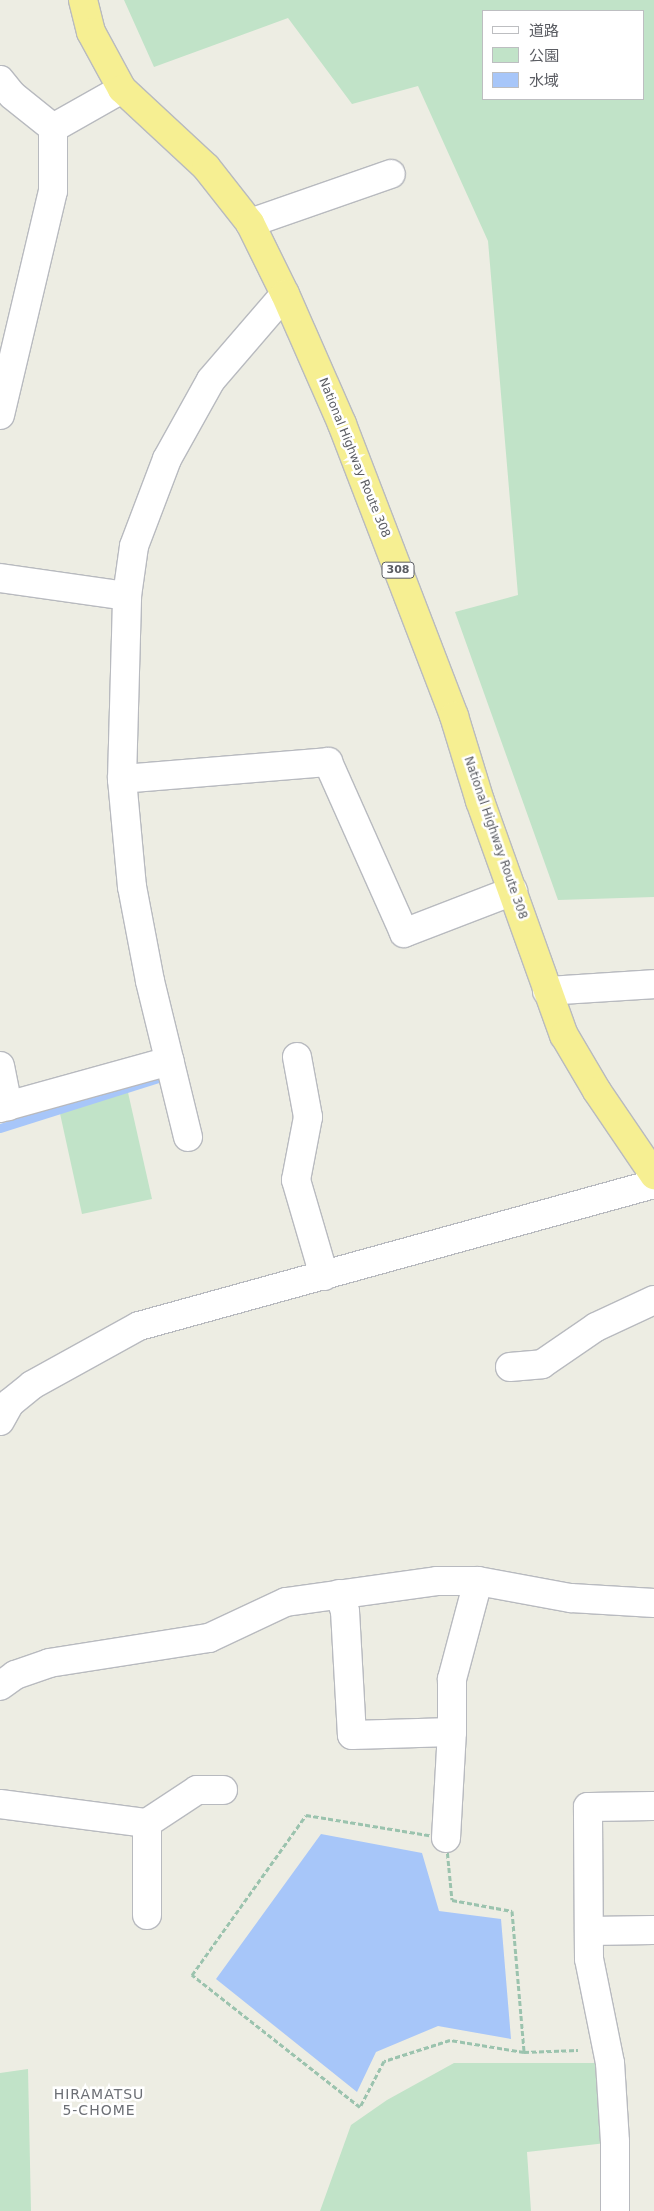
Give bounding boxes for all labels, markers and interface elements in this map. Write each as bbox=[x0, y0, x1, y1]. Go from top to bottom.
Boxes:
legend bbox=[482, 10, 644, 100]
text: 道路 bbox=[529, 22, 559, 40]
text: 公園 bbox=[529, 47, 559, 65]
text: 水域 bbox=[529, 72, 559, 90]
street label: National Highway Route 308 bbox=[315, 376, 393, 540]
road number: 308 bbox=[380, 562, 416, 578]
street label: National Highway Route 308 bbox=[460, 755, 530, 921]
district label: HIRAMATSU 5-CHOME bbox=[53, 2086, 145, 2118]

